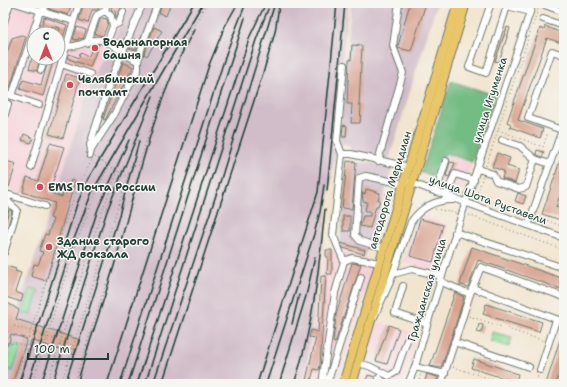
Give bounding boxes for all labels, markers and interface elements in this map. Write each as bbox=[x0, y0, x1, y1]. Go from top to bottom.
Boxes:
north arrow bbox=[26, 26, 66, 66]
text: С bbox=[43, 29, 50, 44]
place label: Водонапорная башня bbox=[103, 35, 188, 63]
marker: Водонапорная башня bbox=[90, 43, 100, 53]
street label: улица Игуменка bbox=[469, 55, 511, 145]
place label: Челябинский почтамт bbox=[78, 72, 154, 100]
marker: Челябинский почтамт bbox=[65, 80, 75, 90]
street label: автодорога Меридиан bbox=[365, 129, 415, 251]
street label: улица Шота Руставели bbox=[427, 172, 549, 228]
place label: EMS Почта России bbox=[48, 180, 156, 195]
marker: EMS Почта России bbox=[35, 182, 45, 192]
place label: Здание старого ЖД вокзала bbox=[57, 234, 149, 262]
street label: Гражданская улица bbox=[404, 236, 450, 343]
marker: Здание старого ЖД вокзала bbox=[44, 242, 54, 252]
scale bar bbox=[28, 335, 108, 361]
text: 100 m bbox=[34, 341, 70, 357]

